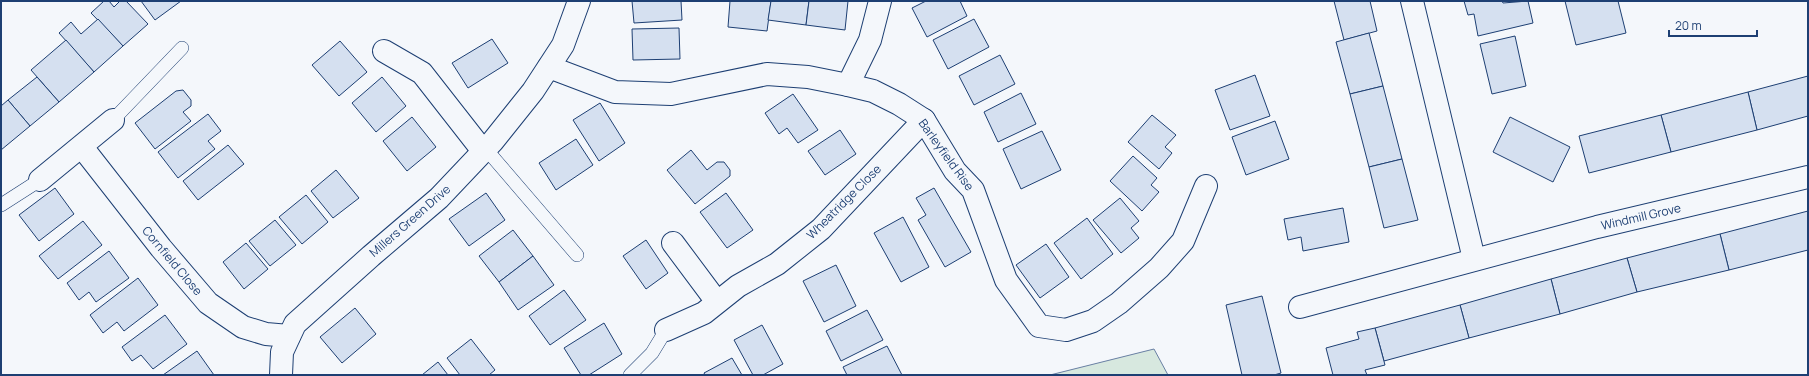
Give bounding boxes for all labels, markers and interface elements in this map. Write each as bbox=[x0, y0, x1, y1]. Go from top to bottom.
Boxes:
scale bar bbox=[1669, 12, 1757, 38]
text: 20 m bbox=[1675, 17, 1702, 34]
street label: Barleyfield Rise bbox=[915, 115, 978, 194]
street label: Wheatridge Close bbox=[803, 161, 885, 243]
street label: Millers Green Drive bbox=[365, 181, 454, 261]
street label: Windmill Grove bbox=[1599, 199, 1682, 234]
street label: Cornfield Close bbox=[138, 222, 206, 299]

